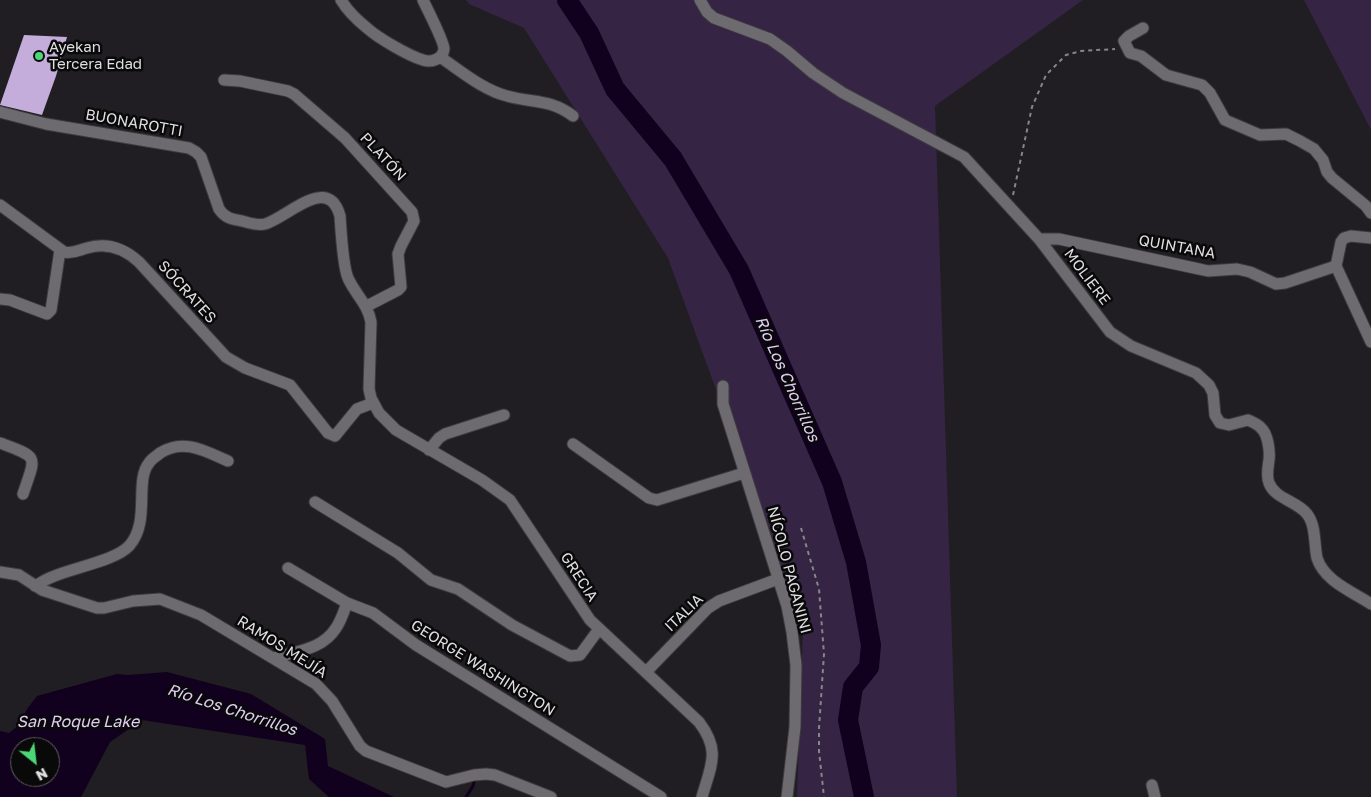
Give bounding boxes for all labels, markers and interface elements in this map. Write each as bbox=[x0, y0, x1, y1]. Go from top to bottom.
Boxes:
place label: Ayekan Tercera Edad bbox=[49, 38, 142, 73]
marker: Ayekan Tercera Edad bbox=[33, 50, 45, 62]
street label: BUONAROTTI bbox=[84, 106, 184, 140]
street label: PLATÓN bbox=[356, 129, 410, 185]
street label: QUINTANA bbox=[1137, 231, 1217, 263]
street label: MOLIERE bbox=[1060, 245, 1114, 309]
street label: SÓCRATES bbox=[154, 257, 220, 327]
water label: Río Los Chorrillos bbox=[751, 313, 823, 445]
street label: NÍCOLO PAGANINI bbox=[763, 504, 815, 636]
street label: GRECIA bbox=[557, 549, 601, 605]
street label: ITALIA bbox=[661, 590, 707, 636]
street label: RAMOS MEJÍA bbox=[234, 612, 330, 682]
street label: GEORGE WASHINGTON bbox=[408, 616, 558, 720]
water label: Río Los Chorrillos bbox=[165, 680, 299, 740]
water label: San Roque Lake bbox=[17, 712, 139, 732]
north arrow bbox=[10, 737, 60, 787]
text: N bbox=[33, 765, 51, 785]

